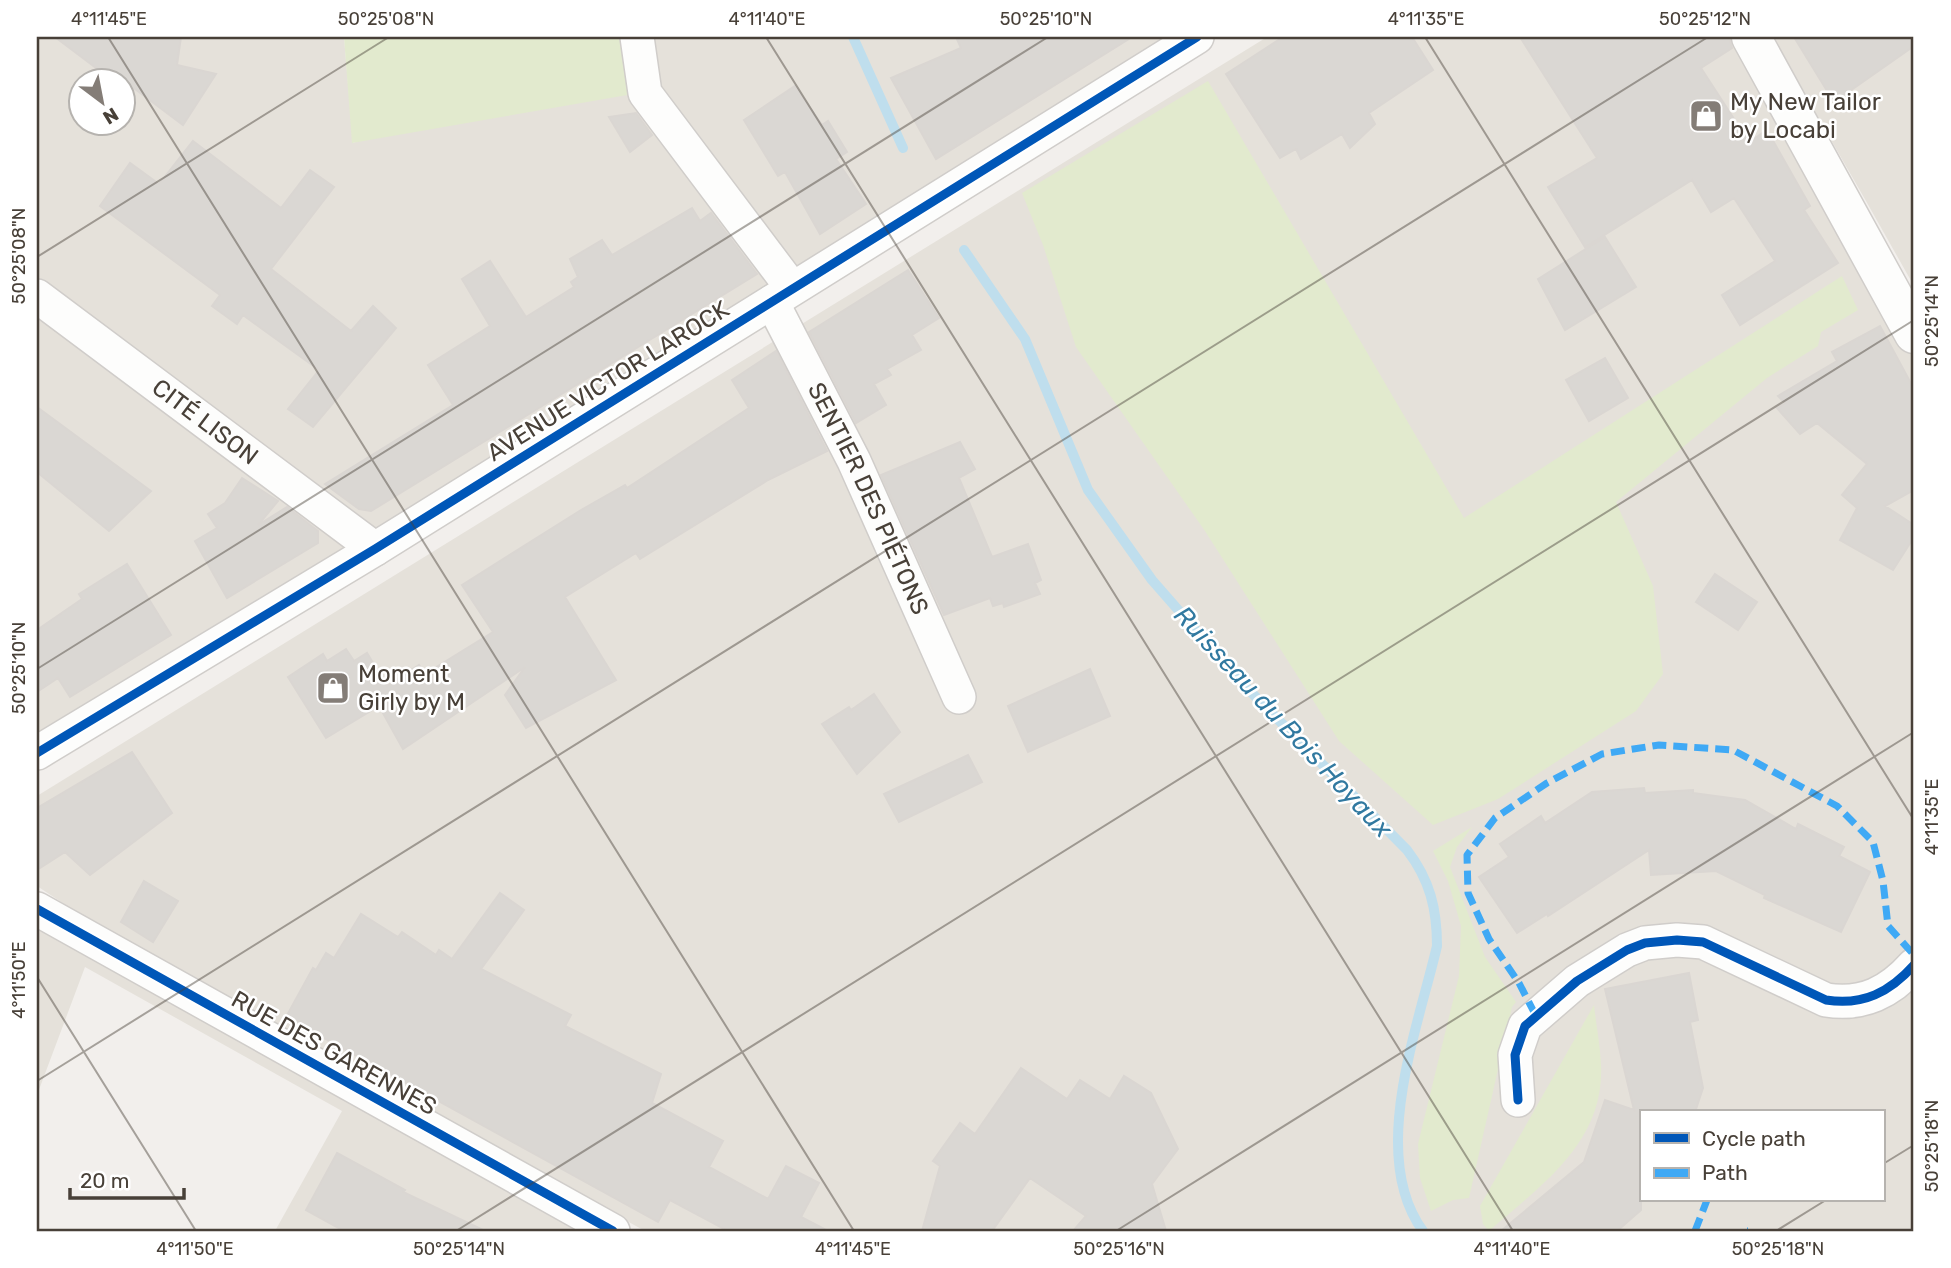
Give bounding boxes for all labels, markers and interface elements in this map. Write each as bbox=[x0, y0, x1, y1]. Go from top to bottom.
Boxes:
text: 4°11'45"E bbox=[71, 8, 147, 30]
text: 50°25'08"N bbox=[338, 8, 434, 30]
text: 4°11'40"E bbox=[729, 8, 805, 30]
text: 50°25'10"N bbox=[1000, 8, 1092, 30]
text: 4°11'35"E bbox=[1388, 8, 1464, 30]
text: 50°25'12"N bbox=[1659, 8, 1751, 30]
north arrow bbox=[66, 66, 136, 136]
place label: My New Tailor by Locabi bbox=[1730, 88, 1881, 144]
shop icon: My New Tailor by Locabi bbox=[1687, 97, 1725, 135]
text: N bbox=[99, 103, 123, 129]
text: 50°25'08"N bbox=[8, 208, 30, 304]
text: 50°25'14"N bbox=[1921, 275, 1943, 367]
street label: AVENUE VICTOR LAROCK bbox=[482, 295, 735, 467]
street label: CITÉ LISON bbox=[147, 373, 263, 470]
street label: SENTIER DES PIÉTONS bbox=[802, 378, 934, 619]
water label: Ruisseau du Bois Hoyaux bbox=[1167, 600, 1399, 845]
text: 50°25'10"N bbox=[8, 622, 30, 714]
place label: Moment Girly by M bbox=[358, 660, 465, 716]
shop icon: Moment Girly by M bbox=[314, 669, 352, 707]
text: 4°11'35"E bbox=[1921, 779, 1943, 855]
text: 4°11'50"E bbox=[8, 941, 30, 1019]
street label: RUE DES GARENNES bbox=[227, 985, 441, 1121]
text: 50°25'18"N bbox=[1921, 1100, 1943, 1192]
legend bbox=[1640, 1110, 1884, 1202]
text: Cycle path bbox=[1702, 1126, 1806, 1151]
scale bar bbox=[70, 1156, 184, 1200]
text: Path bbox=[1702, 1160, 1748, 1185]
text: 20 m bbox=[80, 1168, 129, 1193]
text: 4°11'50"E bbox=[156, 1238, 234, 1260]
text: 50°25'14"N bbox=[413, 1238, 505, 1260]
text: 4°11'45"E bbox=[815, 1238, 891, 1260]
text: 50°25'16"N bbox=[1073, 1238, 1165, 1260]
text: 4°11'40"E bbox=[1474, 1238, 1550, 1260]
text: 50°25'18"N bbox=[1732, 1238, 1824, 1260]

